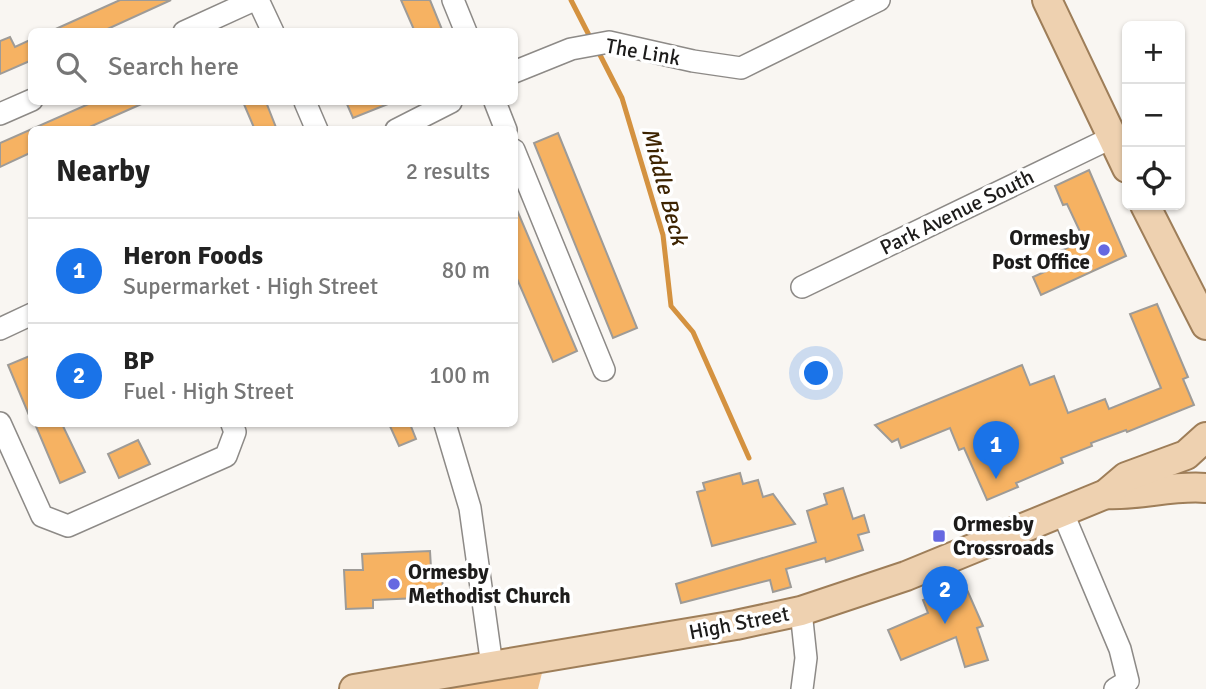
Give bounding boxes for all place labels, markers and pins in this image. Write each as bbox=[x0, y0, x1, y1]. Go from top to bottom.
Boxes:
place label: Ormesby Post Office bbox=[992, 225, 1091, 275]
marker: Ormesby Post Office bbox=[1096, 242, 1112, 258]
pin: 1 bbox=[973, 421, 1019, 479]
place label: Ormesby Crossroads bbox=[953, 511, 1054, 561]
marker: Ormesby Crossroads bbox=[931, 528, 947, 544]
place label: Ormesby Methodist Church bbox=[408, 559, 571, 609]
pin: 2 bbox=[922, 566, 968, 624]
marker: Ormesby Methodist Church bbox=[386, 576, 402, 592]

